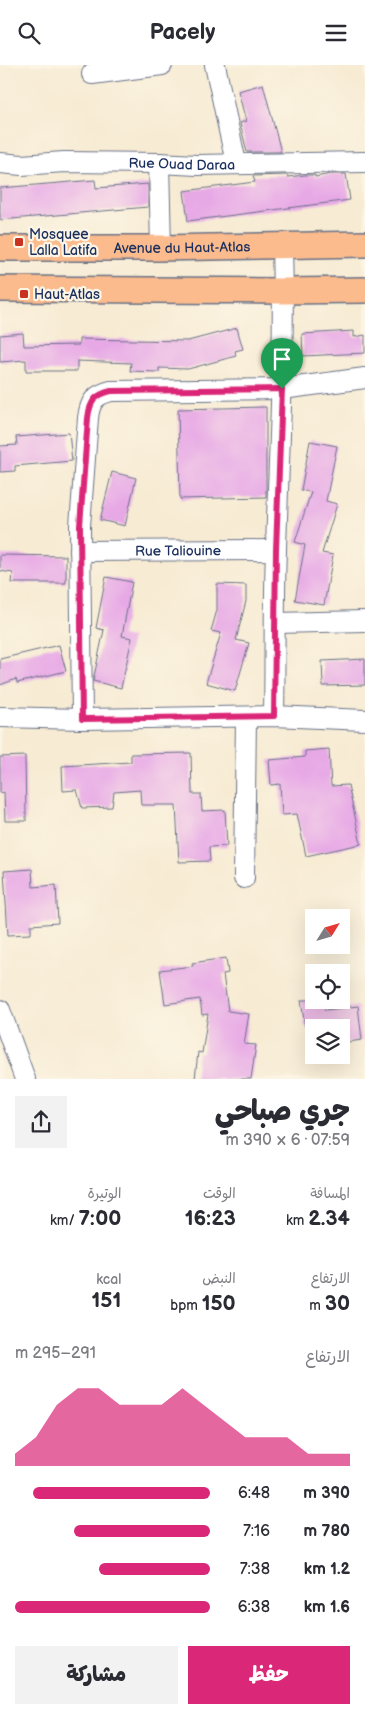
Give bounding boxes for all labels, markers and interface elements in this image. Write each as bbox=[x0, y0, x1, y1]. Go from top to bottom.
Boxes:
icon: search bbox=[15, 19, 43, 47]
text: Pacely bbox=[150, 19, 215, 46]
icon: menu bbox=[322, 19, 350, 47]
street label: Rue Ouad Daraa bbox=[128, 154, 235, 174]
place label: Mosquee Lalla Latifa bbox=[29, 226, 97, 259]
marker: Mosquee Lalla Latifa bbox=[13, 236, 25, 248]
street label: Avenue du Haut-Atlas bbox=[114, 238, 250, 257]
place label: Haut-Atlas bbox=[34, 286, 100, 303]
marker: Haut-Atlas bbox=[18, 288, 30, 300]
pin bbox=[261, 338, 303, 389]
icon: arrive bbox=[268, 345, 296, 373]
street label: Rue Taliouine bbox=[135, 542, 221, 559]
north arrow bbox=[305, 909, 350, 954]
map controls bbox=[305, 909, 350, 1064]
button: locate bbox=[305, 964, 350, 1009]
button: layers bbox=[305, 1019, 350, 1064]
text: جري صباحي bbox=[215, 1095, 350, 1128]
button: share bbox=[15, 1096, 67, 1148]
text: 07:59 · 6 × 390 m bbox=[226, 1131, 350, 1150]
text: الوتيرة bbox=[88, 1185, 121, 1202]
text: الوقت bbox=[203, 1185, 236, 1202]
text: المسافة bbox=[310, 1185, 350, 1202]
text: 7:00 bbox=[79, 1206, 121, 1231]
text: 16:23 bbox=[185, 1206, 236, 1231]
text: 2.34 bbox=[308, 1206, 350, 1231]
text: /km bbox=[50, 1212, 79, 1229]
text: km bbox=[286, 1212, 308, 1229]
text: النبض bbox=[202, 1270, 236, 1287]
text: الارتفاع bbox=[311, 1270, 350, 1287]
text: kcal bbox=[96, 1271, 121, 1288]
text: 151 bbox=[92, 1288, 121, 1313]
text: 150 bbox=[202, 1291, 236, 1316]
text: 30 bbox=[325, 1291, 350, 1316]
text: bpm bbox=[170, 1297, 202, 1314]
text: m bbox=[309, 1297, 325, 1314]
text: 291–295 m bbox=[15, 1344, 96, 1363]
text: الارتفاع bbox=[305, 1348, 350, 1367]
text: 6:48 bbox=[238, 1484, 270, 1503]
text: 390 m bbox=[303, 1484, 350, 1503]
text: 7:16 bbox=[243, 1522, 270, 1541]
text: 780 m bbox=[304, 1522, 350, 1541]
text: 7:38 bbox=[240, 1560, 270, 1579]
text: 1.2 km bbox=[304, 1560, 350, 1579]
text: 6:38 bbox=[238, 1598, 270, 1617]
text: 1.6 km bbox=[304, 1598, 350, 1617]
button: مشاركة bbox=[15, 1646, 178, 1704]
button: حفظ bbox=[188, 1646, 350, 1704]

